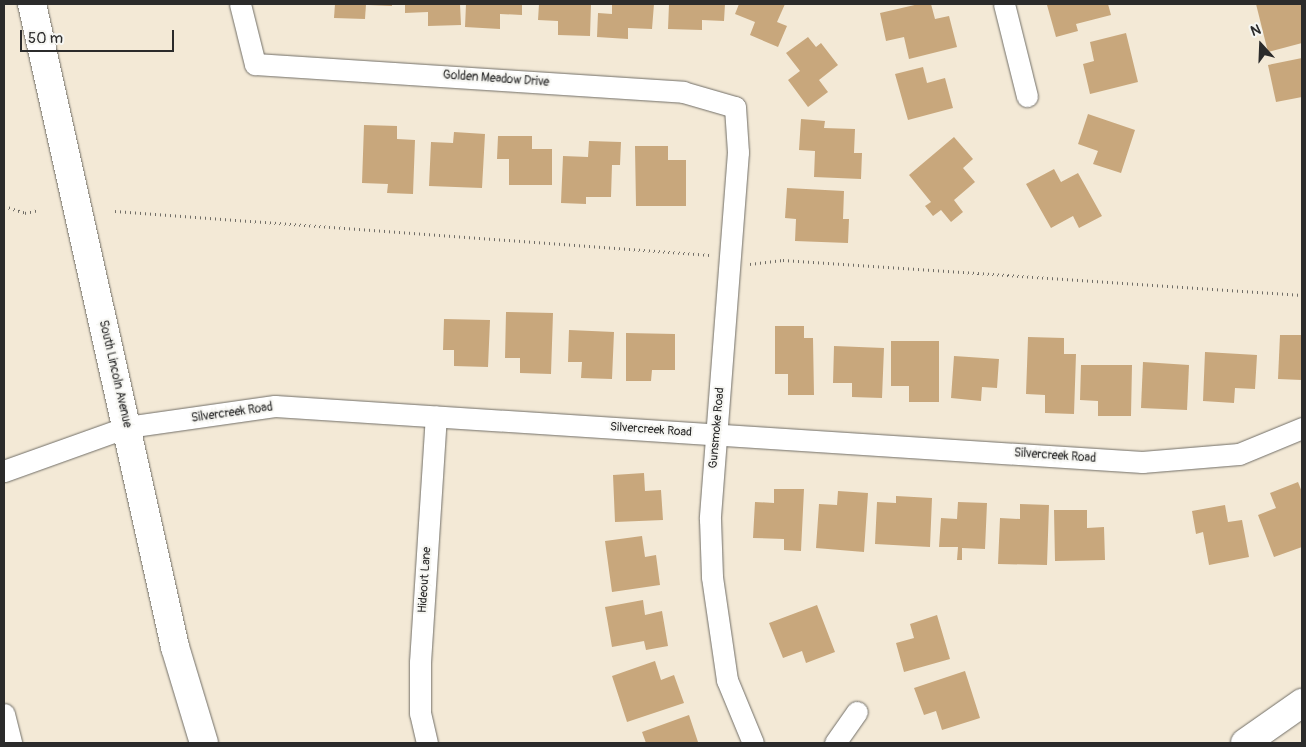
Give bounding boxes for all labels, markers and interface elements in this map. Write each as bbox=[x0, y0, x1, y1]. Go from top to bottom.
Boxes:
scale bar bbox=[22, 20, 176, 52]
north arrow bbox=[1236, 20, 1286, 70]
text: N bbox=[1248, 21, 1263, 40]
text: 50 m bbox=[28, 29, 63, 48]
street label: Golden Meadow Drive bbox=[442, 68, 550, 90]
street label: South Lincoln Avenue bbox=[96, 319, 134, 429]
street label: Gunsmoke Road bbox=[706, 387, 728, 469]
street label: Silvercreek Road bbox=[190, 400, 274, 426]
street label: Silvercreek Road bbox=[610, 420, 692, 440]
street label: Silvercreek Road bbox=[1014, 446, 1096, 466]
street label: Hideout Lane bbox=[416, 546, 434, 614]

